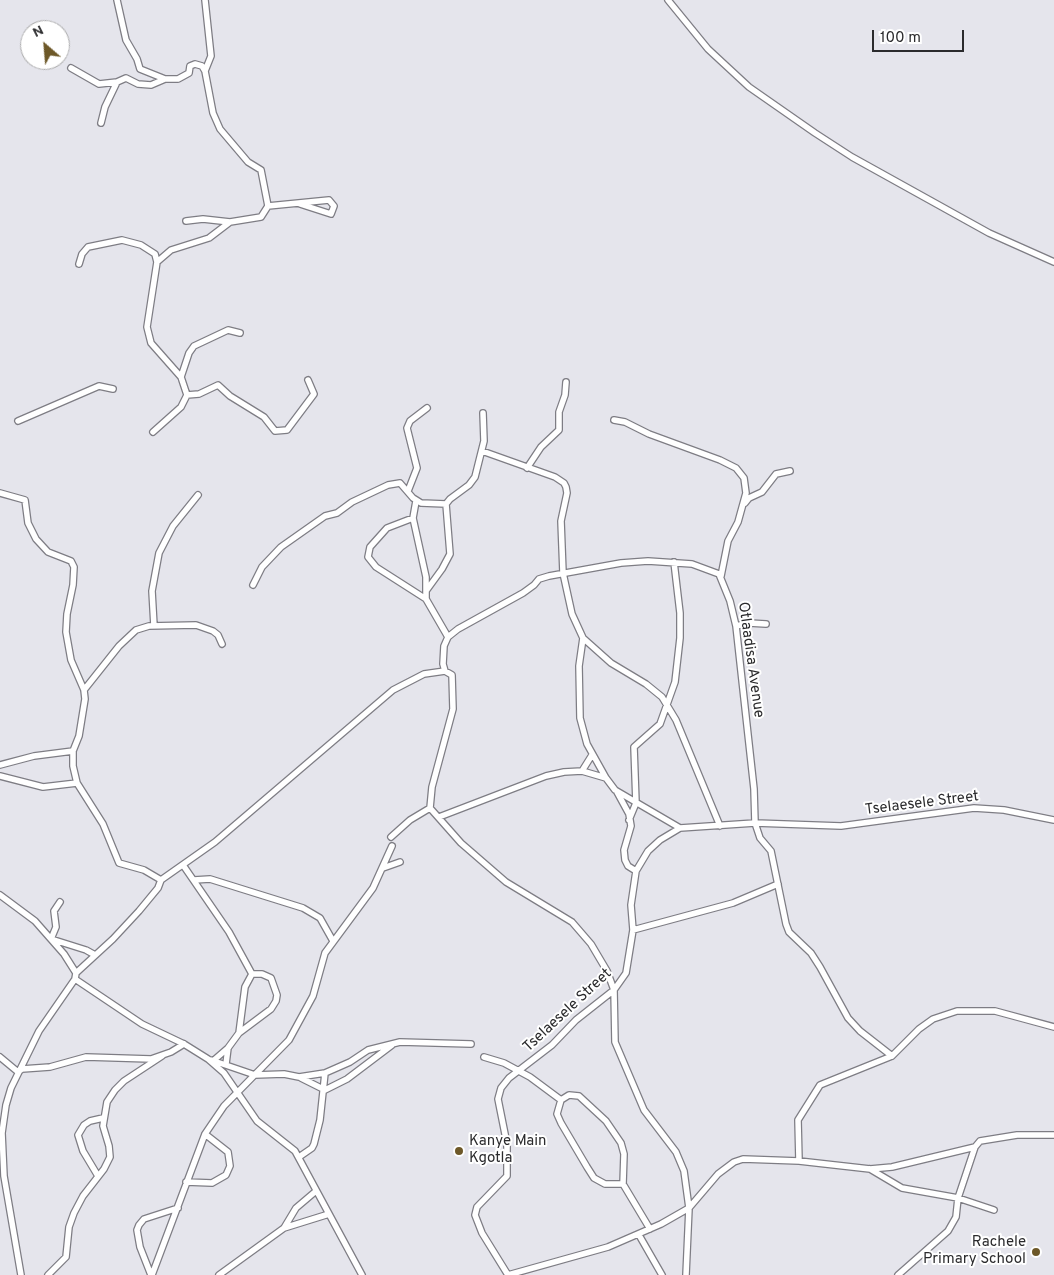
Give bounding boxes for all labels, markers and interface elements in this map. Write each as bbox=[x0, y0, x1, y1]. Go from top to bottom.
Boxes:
north arrow bbox=[20, 20, 70, 70]
scale bar bbox=[874, 20, 966, 52]
text: N bbox=[30, 22, 47, 42]
text: 100 m bbox=[880, 29, 921, 48]
street label: Otlaadisa Avenue bbox=[733, 601, 767, 719]
street label: Tselaesele Street bbox=[864, 788, 980, 820]
street label: Tselaesele Street bbox=[520, 965, 616, 1057]
place label: Kanye Main Kgotla bbox=[469, 1133, 546, 1168]
marker: Kanye Main Kgotla bbox=[453, 1145, 465, 1157]
place label: Rachele Primary School bbox=[923, 1234, 1026, 1269]
marker: Rachele Primary School bbox=[1030, 1246, 1042, 1258]

